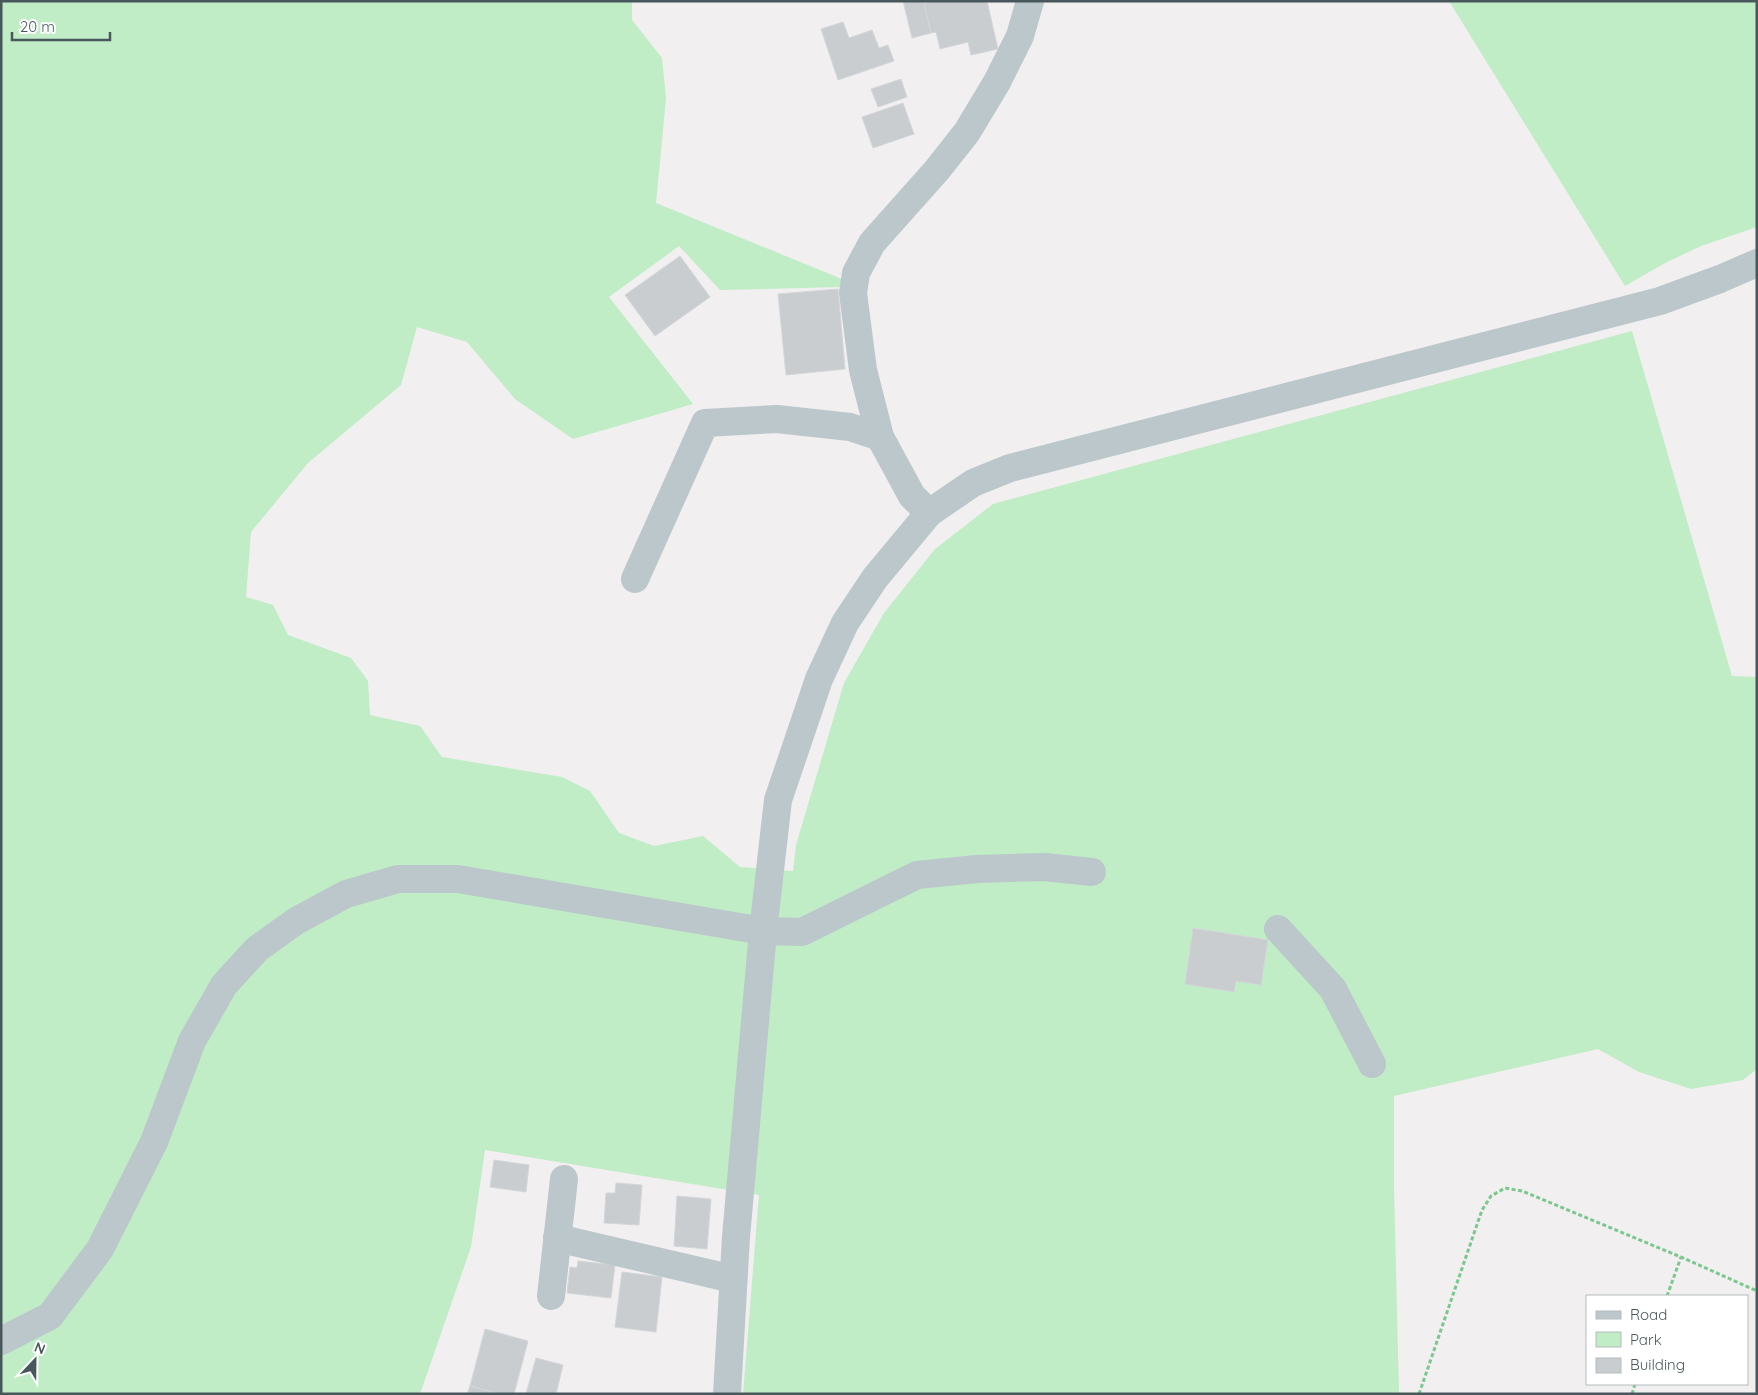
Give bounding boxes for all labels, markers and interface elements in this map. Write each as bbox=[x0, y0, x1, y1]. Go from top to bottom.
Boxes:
scale bar bbox=[12, 10, 110, 42]
text: 20 m bbox=[20, 17, 55, 36]
legend bbox=[1586, 1295, 1748, 1385]
text: Road bbox=[1630, 1305, 1667, 1324]
text: Park bbox=[1630, 1330, 1662, 1349]
north arrow bbox=[10, 1335, 60, 1385]
text: N bbox=[32, 1338, 48, 1358]
text: Building bbox=[1630, 1355, 1685, 1374]

